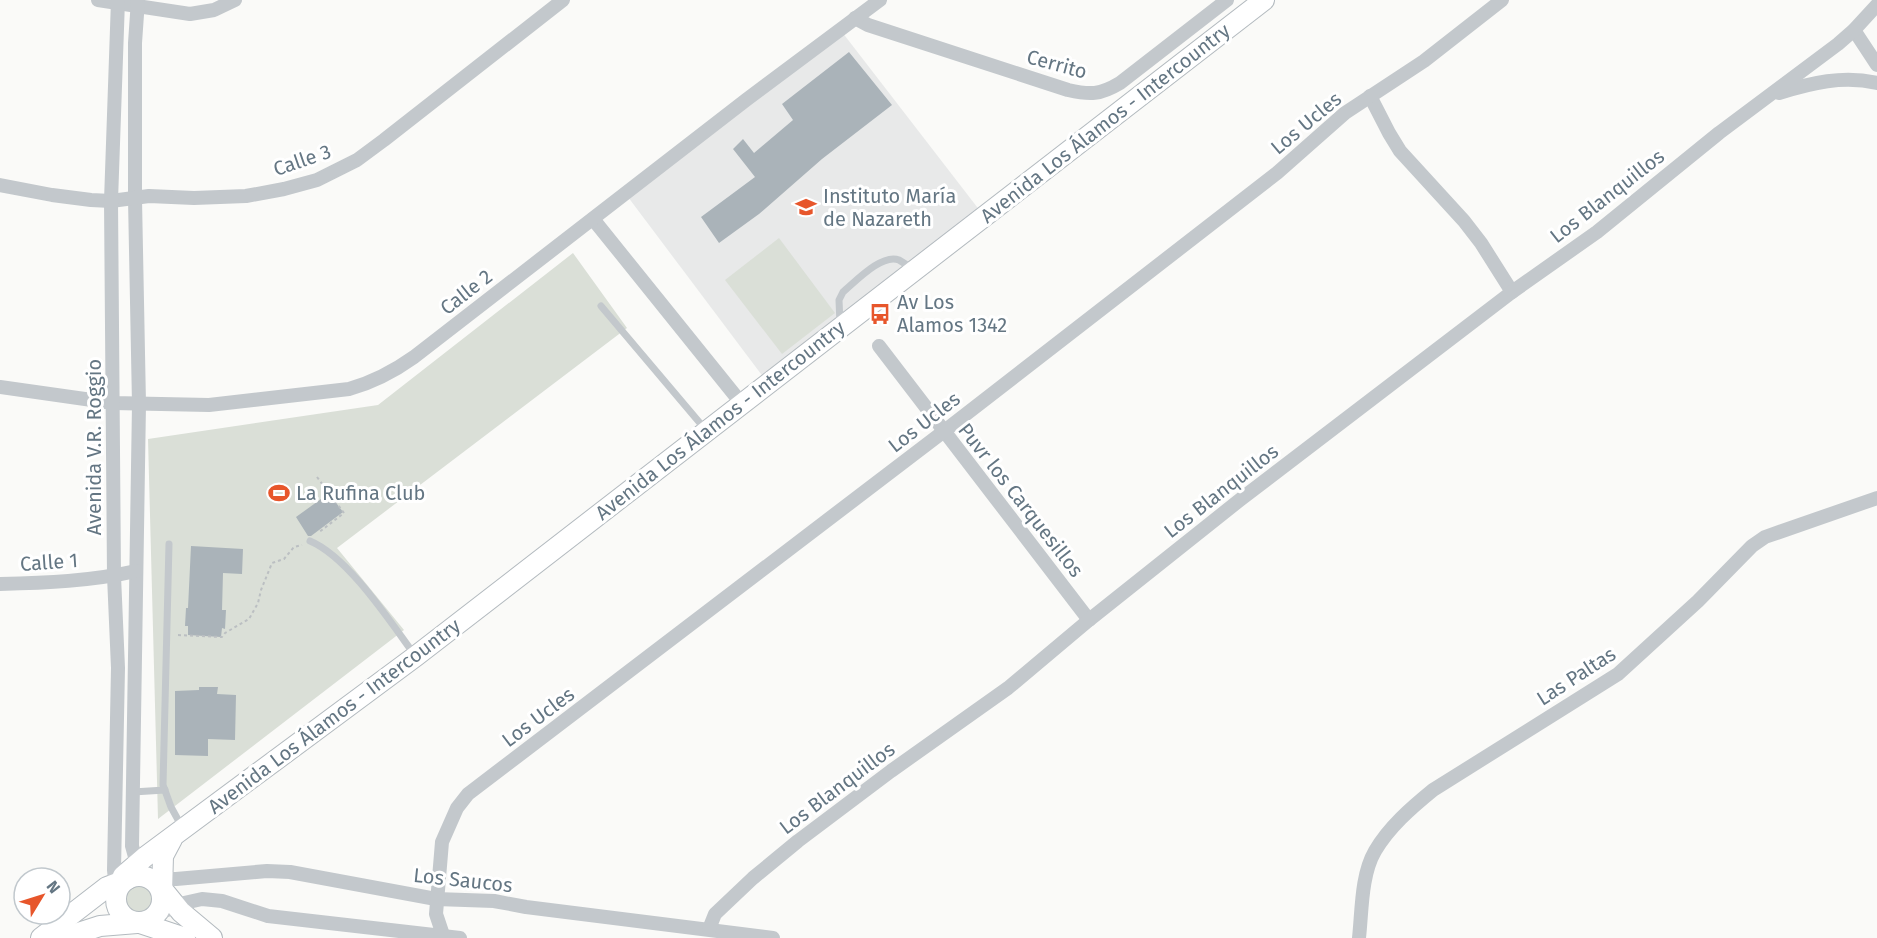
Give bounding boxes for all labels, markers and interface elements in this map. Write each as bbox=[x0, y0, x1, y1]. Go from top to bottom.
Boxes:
street label: Avenida Los Álamos - Intercountry bbox=[976, 18, 1235, 228]
street label: Cerrito bbox=[1024, 44, 1090, 84]
street label: Los Ucles bbox=[1266, 87, 1346, 159]
street label: Calle 3 bbox=[270, 139, 334, 181]
street label: Los Blanquillos bbox=[1545, 144, 1669, 248]
place label: Instituto María de Nazareth bbox=[823, 184, 956, 231]
school or university icon: Instituto María de Nazareth bbox=[794, 195, 818, 219]
street label: Calle 2 bbox=[435, 264, 497, 320]
place label: Av Los Alamos 1342 bbox=[897, 290, 1007, 337]
bus stop icon: Av Los Alamos 1342 bbox=[868, 302, 892, 326]
street label: Avenida Los Álamos - Intercountry bbox=[591, 315, 850, 525]
street label: Avenida V.R. Roggio bbox=[82, 359, 106, 535]
street label: Los Ucles bbox=[883, 387, 965, 457]
street label: Puvr los Carquesillos bbox=[953, 418, 1089, 582]
street label: Los Blanquillos bbox=[1159, 439, 1283, 543]
sports icon: La Rufina Club bbox=[267, 481, 291, 505]
place label: La Rufina Club bbox=[296, 481, 425, 505]
street label: Calle 1 bbox=[19, 548, 79, 576]
street label: Avenida Los Álamos - Intercountry bbox=[203, 613, 465, 819]
street label: Las Paltas bbox=[1532, 642, 1620, 710]
street label: Los Ucles bbox=[497, 682, 579, 752]
street label: Los Blanquillos bbox=[775, 737, 899, 839]
street label: Los Saucos bbox=[412, 863, 514, 897]
north arrow bbox=[12, 866, 72, 926]
text: N bbox=[43, 877, 64, 897]

